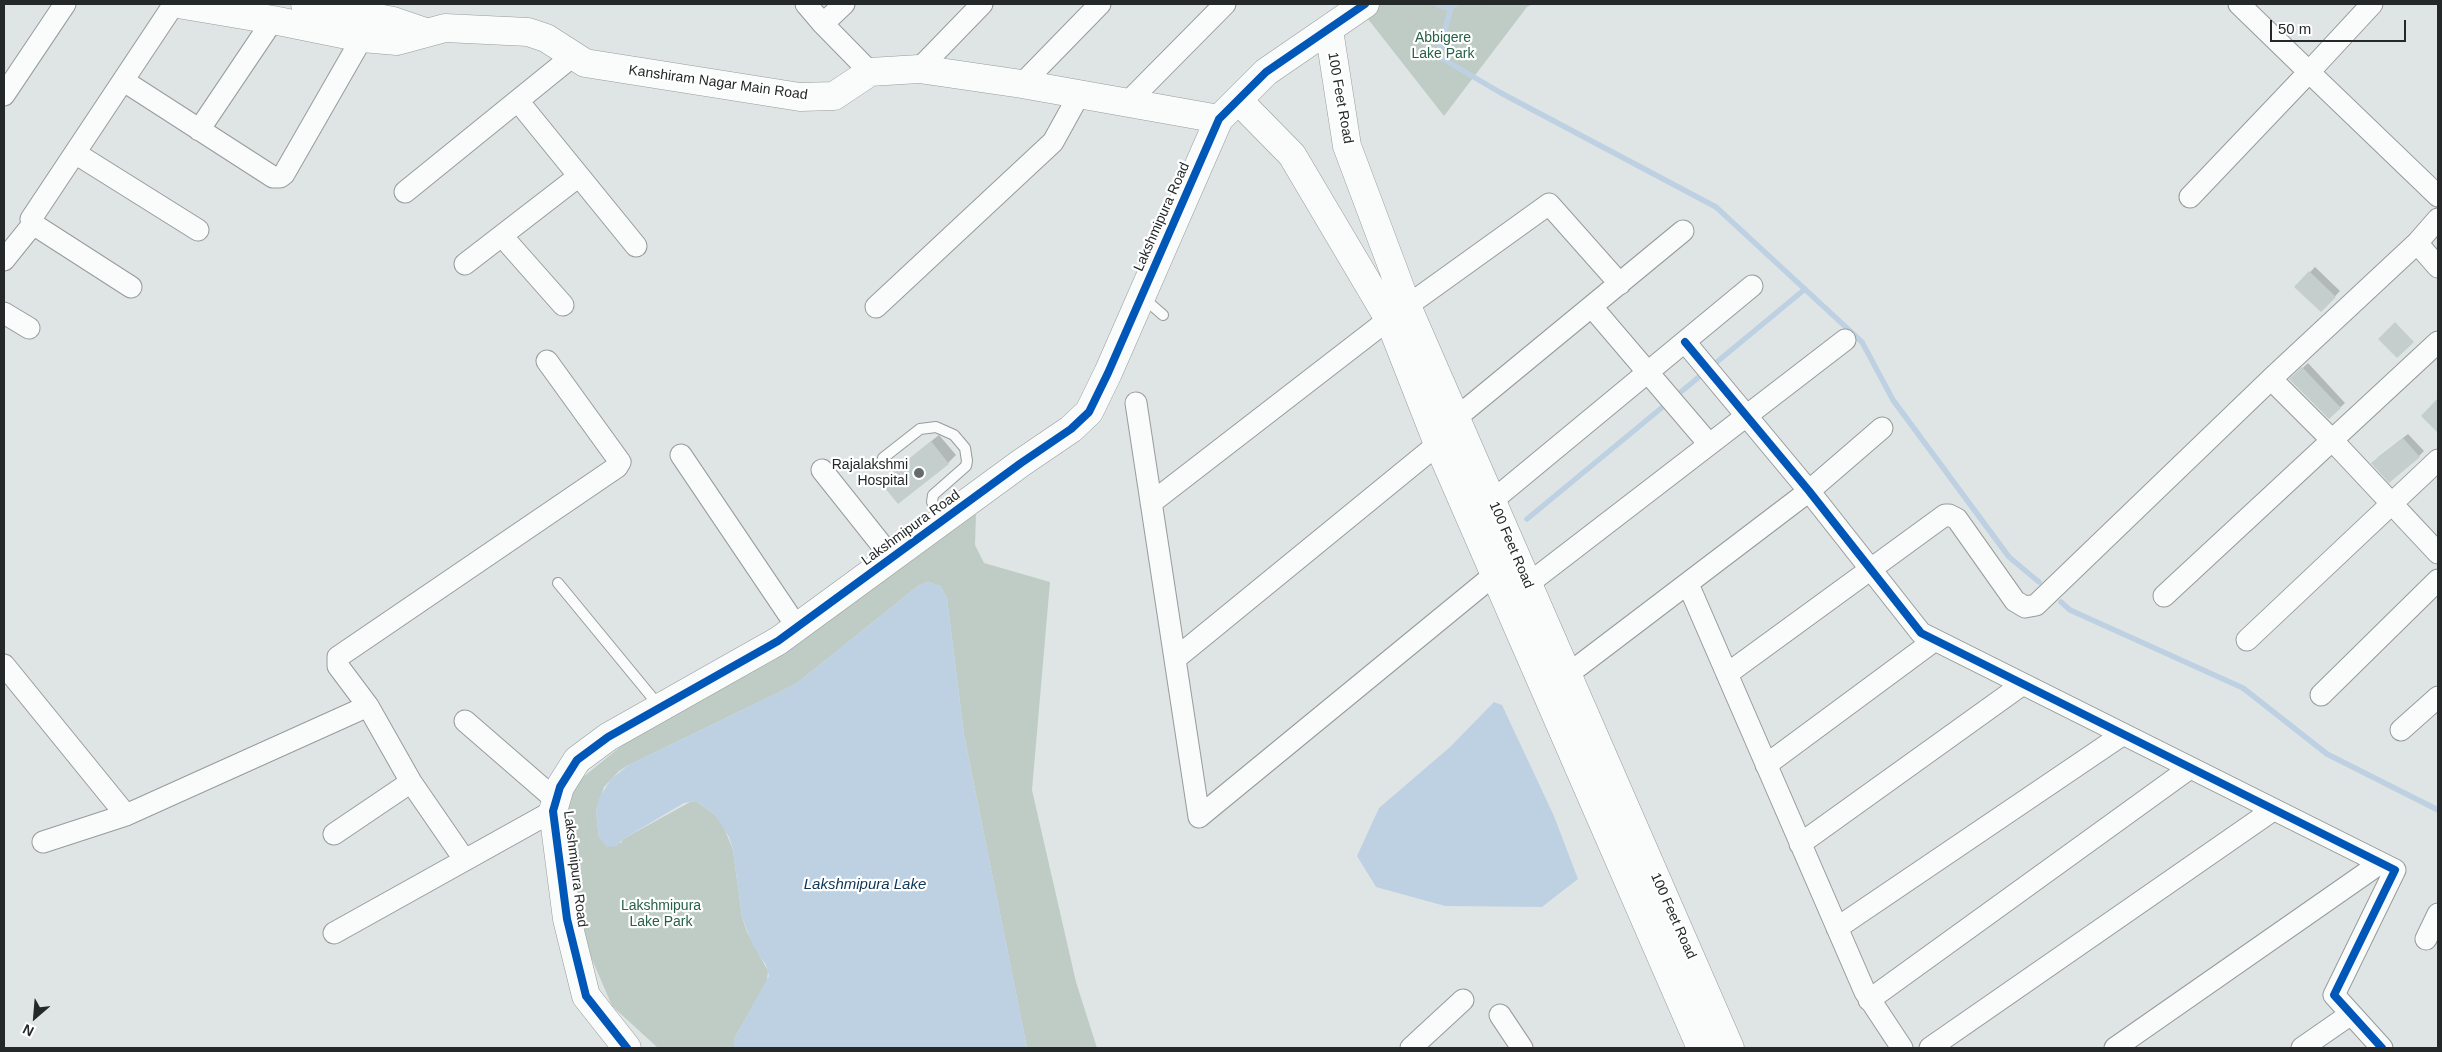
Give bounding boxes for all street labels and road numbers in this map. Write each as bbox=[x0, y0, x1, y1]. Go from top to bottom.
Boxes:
street label: 100 Feet Road bbox=[1324, 51, 1356, 145]
street label: Kanshiram Nagar Main Road bbox=[627, 62, 809, 104]
street label: Lakshmipura Road bbox=[1130, 160, 1194, 274]
street label: Lakshmipura Road bbox=[859, 487, 963, 569]
street label: 100 Feet Road bbox=[1485, 499, 1537, 591]
street label: Lakshmipura Road bbox=[560, 810, 590, 928]
street label: 100 Feet Road bbox=[1646, 870, 1700, 962]

